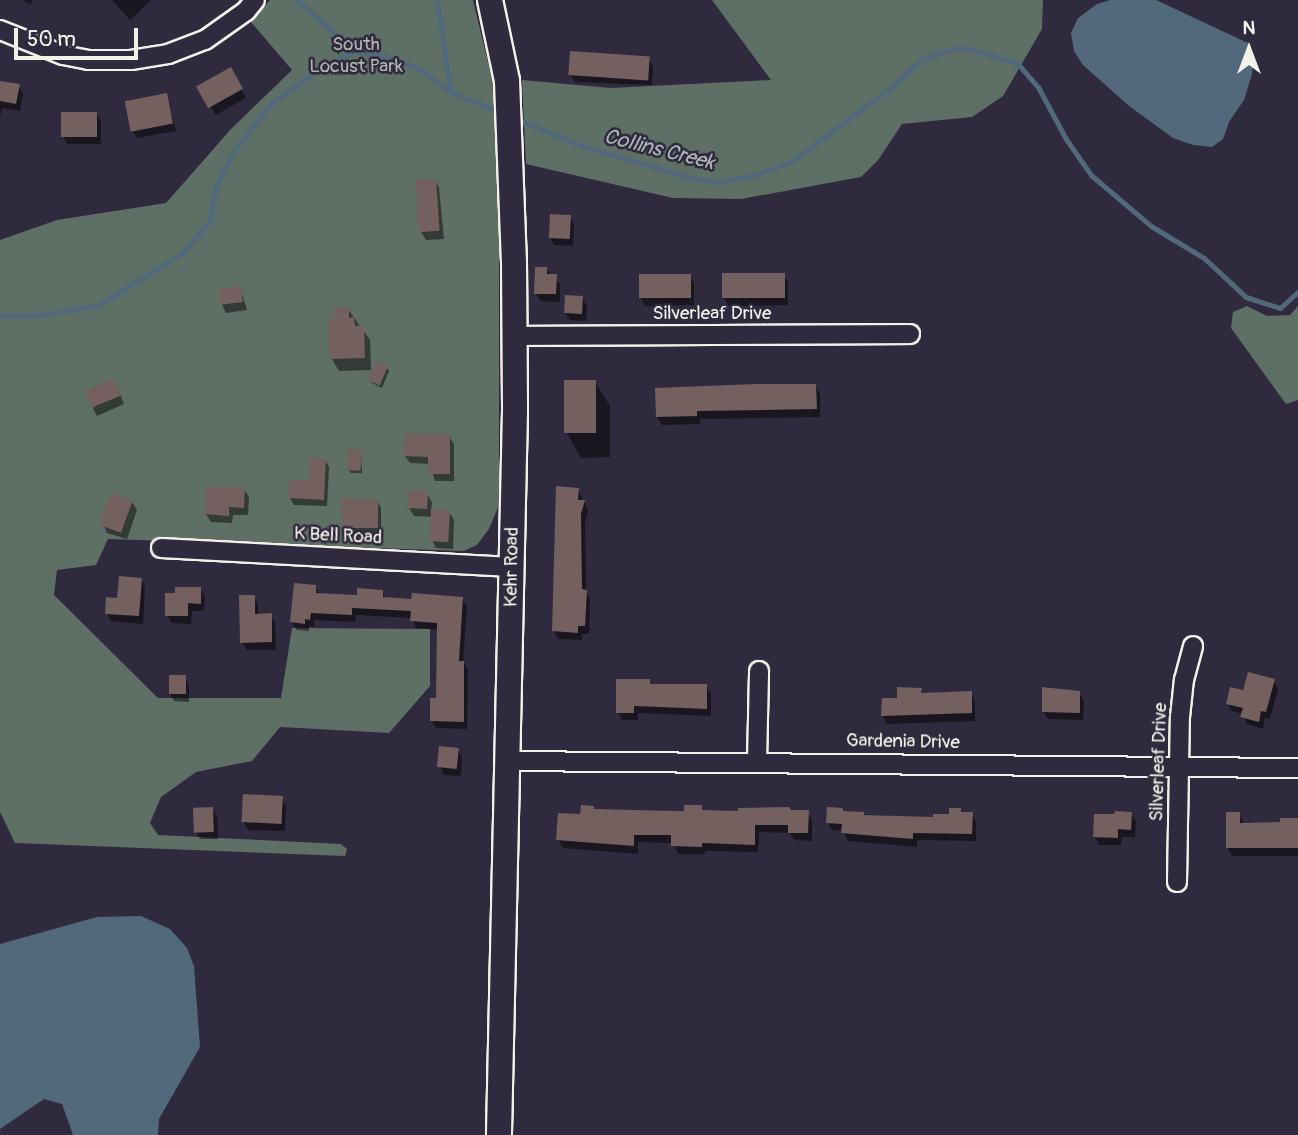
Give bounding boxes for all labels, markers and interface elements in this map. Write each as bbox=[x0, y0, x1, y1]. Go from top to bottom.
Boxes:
scale bar bbox=[18, 14, 142, 58]
north arrow bbox=[1214, 14, 1284, 84]
text: N bbox=[1243, 16, 1255, 40]
text: 50 m bbox=[27, 26, 76, 53]
park label: South Locust Park bbox=[309, 34, 403, 78]
water label: Collins Creek bbox=[601, 124, 717, 176]
street label: Silverleaf Drive bbox=[653, 303, 771, 325]
street label: K Bell Road bbox=[293, 522, 383, 550]
street label: Kehr Road bbox=[500, 527, 524, 607]
street label: Silverleaf Drive bbox=[1146, 702, 1172, 822]
street label: Gardenia Drive bbox=[846, 730, 960, 754]

